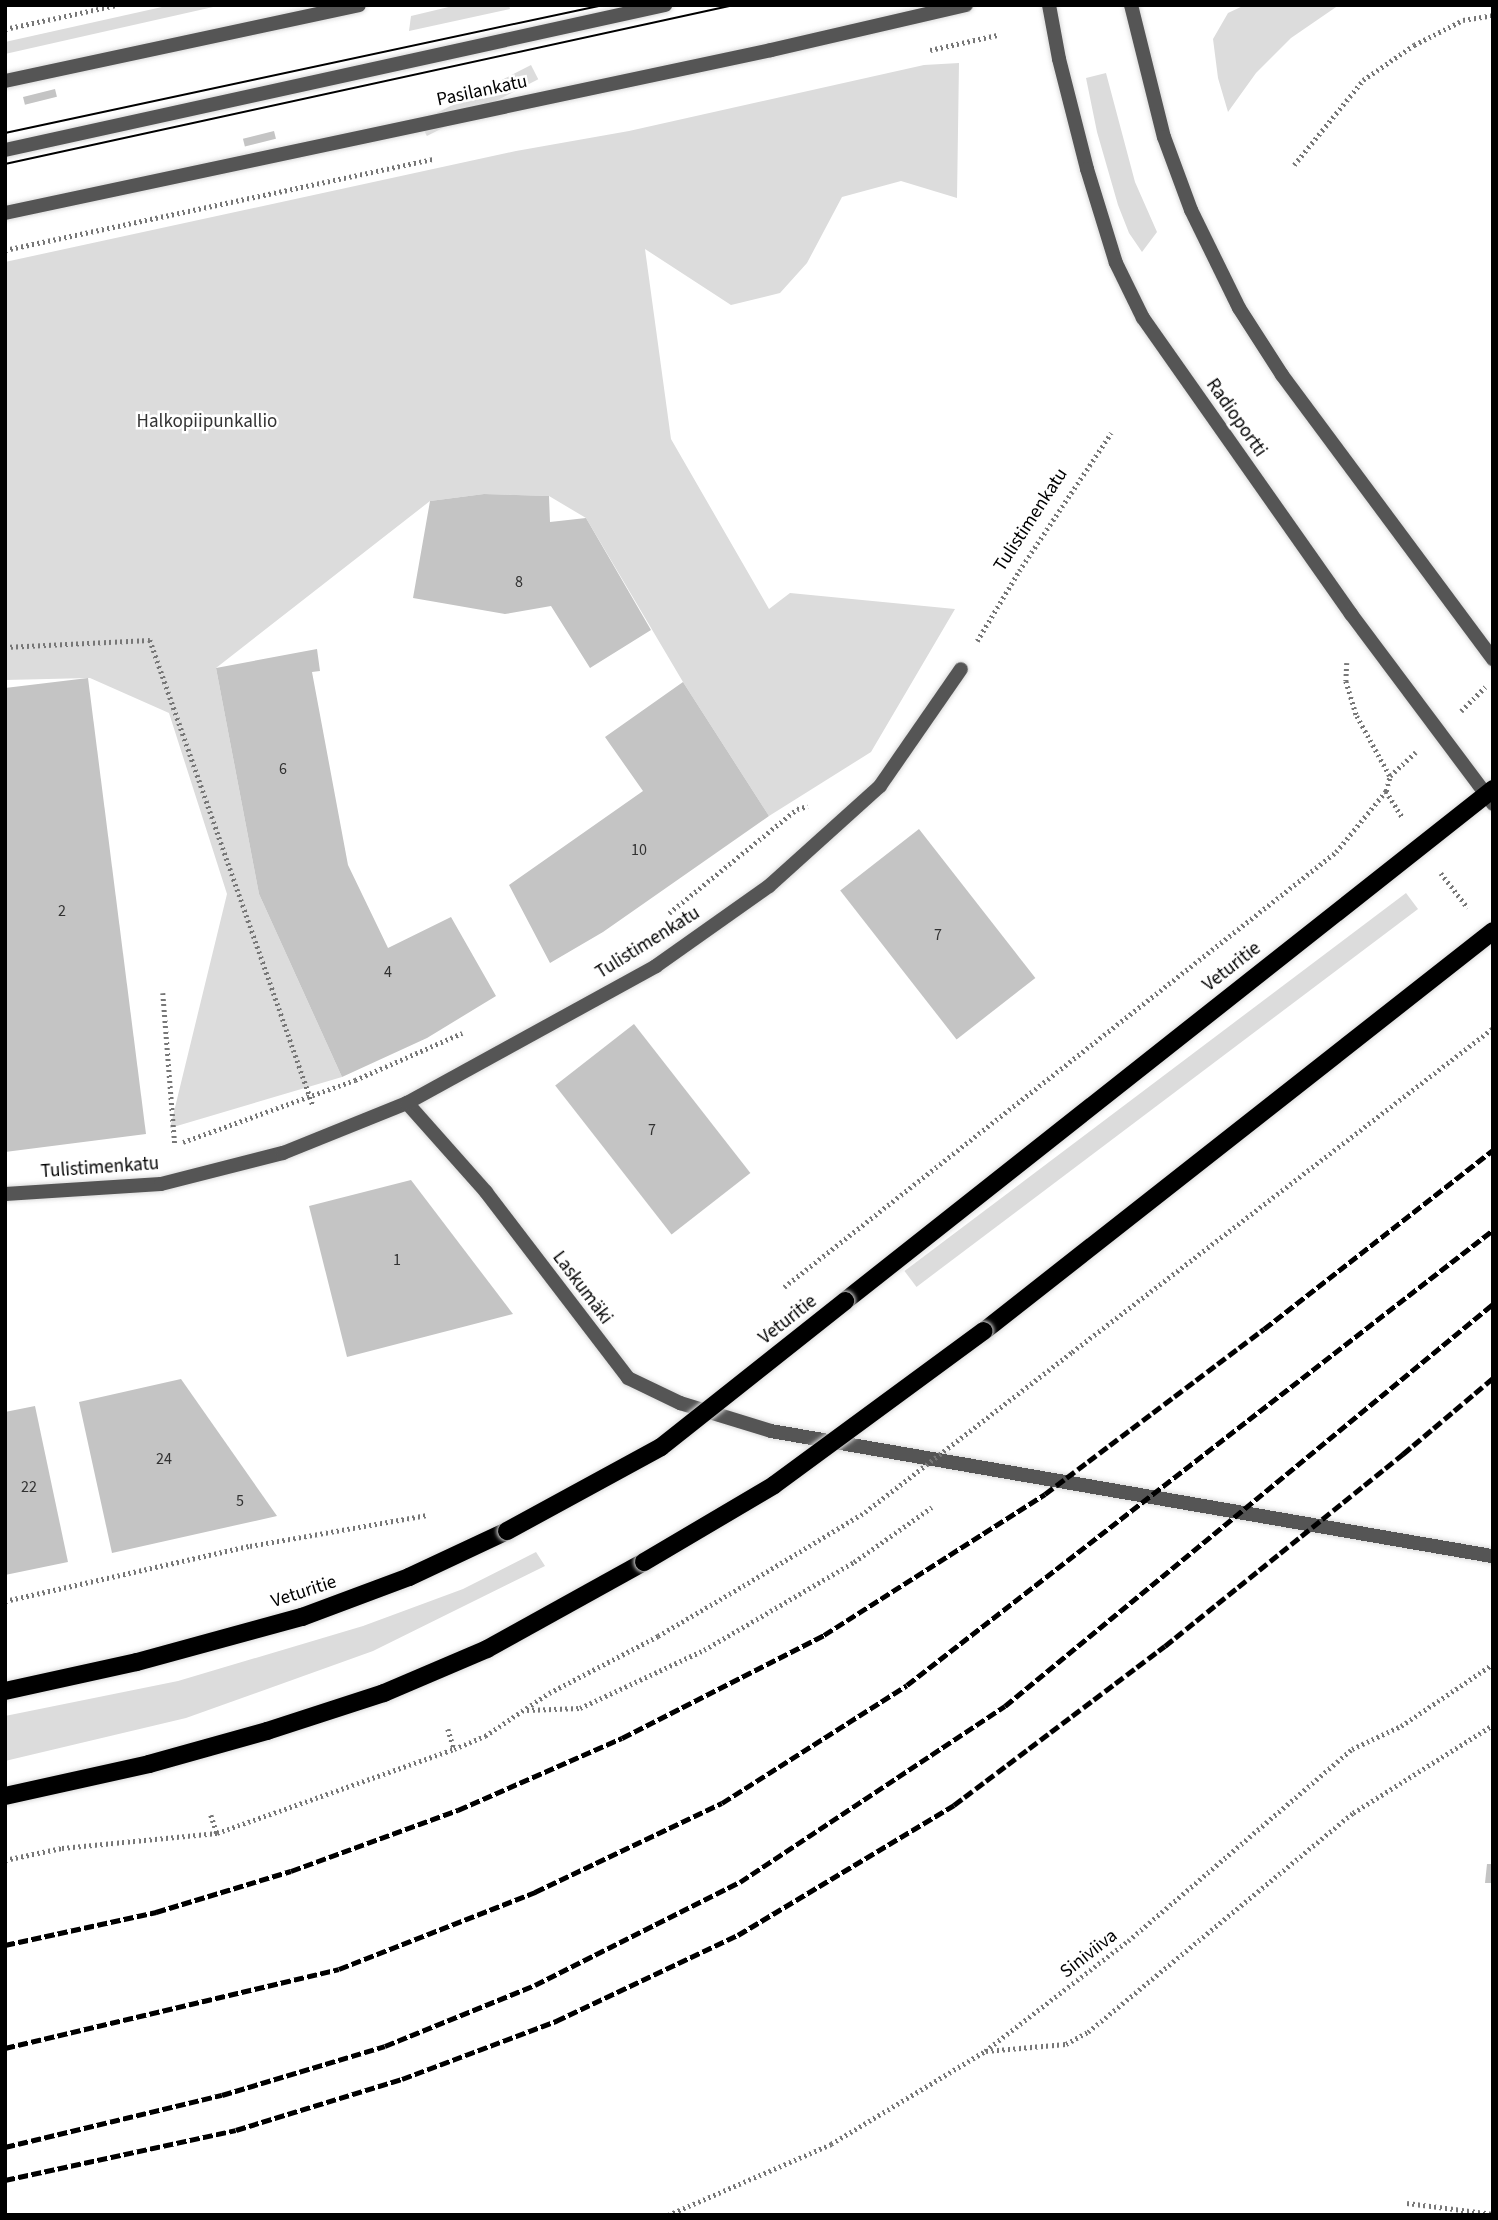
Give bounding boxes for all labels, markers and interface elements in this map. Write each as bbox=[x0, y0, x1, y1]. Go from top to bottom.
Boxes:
street label: Pasilankatu bbox=[435, 70, 529, 112]
street label: Radioportti bbox=[1201, 374, 1271, 462]
park label: Halkopiipunkallio bbox=[137, 411, 277, 433]
street label: Tulistimenkatu bbox=[989, 464, 1073, 576]
house number: 8 bbox=[515, 572, 523, 592]
house number: 6 bbox=[279, 759, 287, 779]
house number: 10 bbox=[631, 840, 647, 860]
house number: 2 bbox=[58, 901, 66, 921]
street label: Tulistimenkatu bbox=[592, 902, 704, 984]
house number: 7 bbox=[934, 925, 942, 945]
street label: Veturitie bbox=[1198, 937, 1266, 997]
house number: 4 bbox=[384, 962, 392, 982]
house number: 7 bbox=[648, 1120, 656, 1140]
street label: Tulistimenkatu bbox=[40, 1152, 160, 1184]
street label: Laskumäki bbox=[547, 1247, 617, 1329]
house number: 1 bbox=[393, 1250, 401, 1270]
street label: Veturitie bbox=[754, 1290, 822, 1350]
house number: 24 bbox=[156, 1449, 172, 1469]
house number: 22 bbox=[21, 1477, 37, 1497]
house number: 5 bbox=[236, 1491, 244, 1511]
street label: Veturitie bbox=[268, 1571, 340, 1613]
street label: Siniviiva bbox=[1056, 1925, 1122, 1983]

